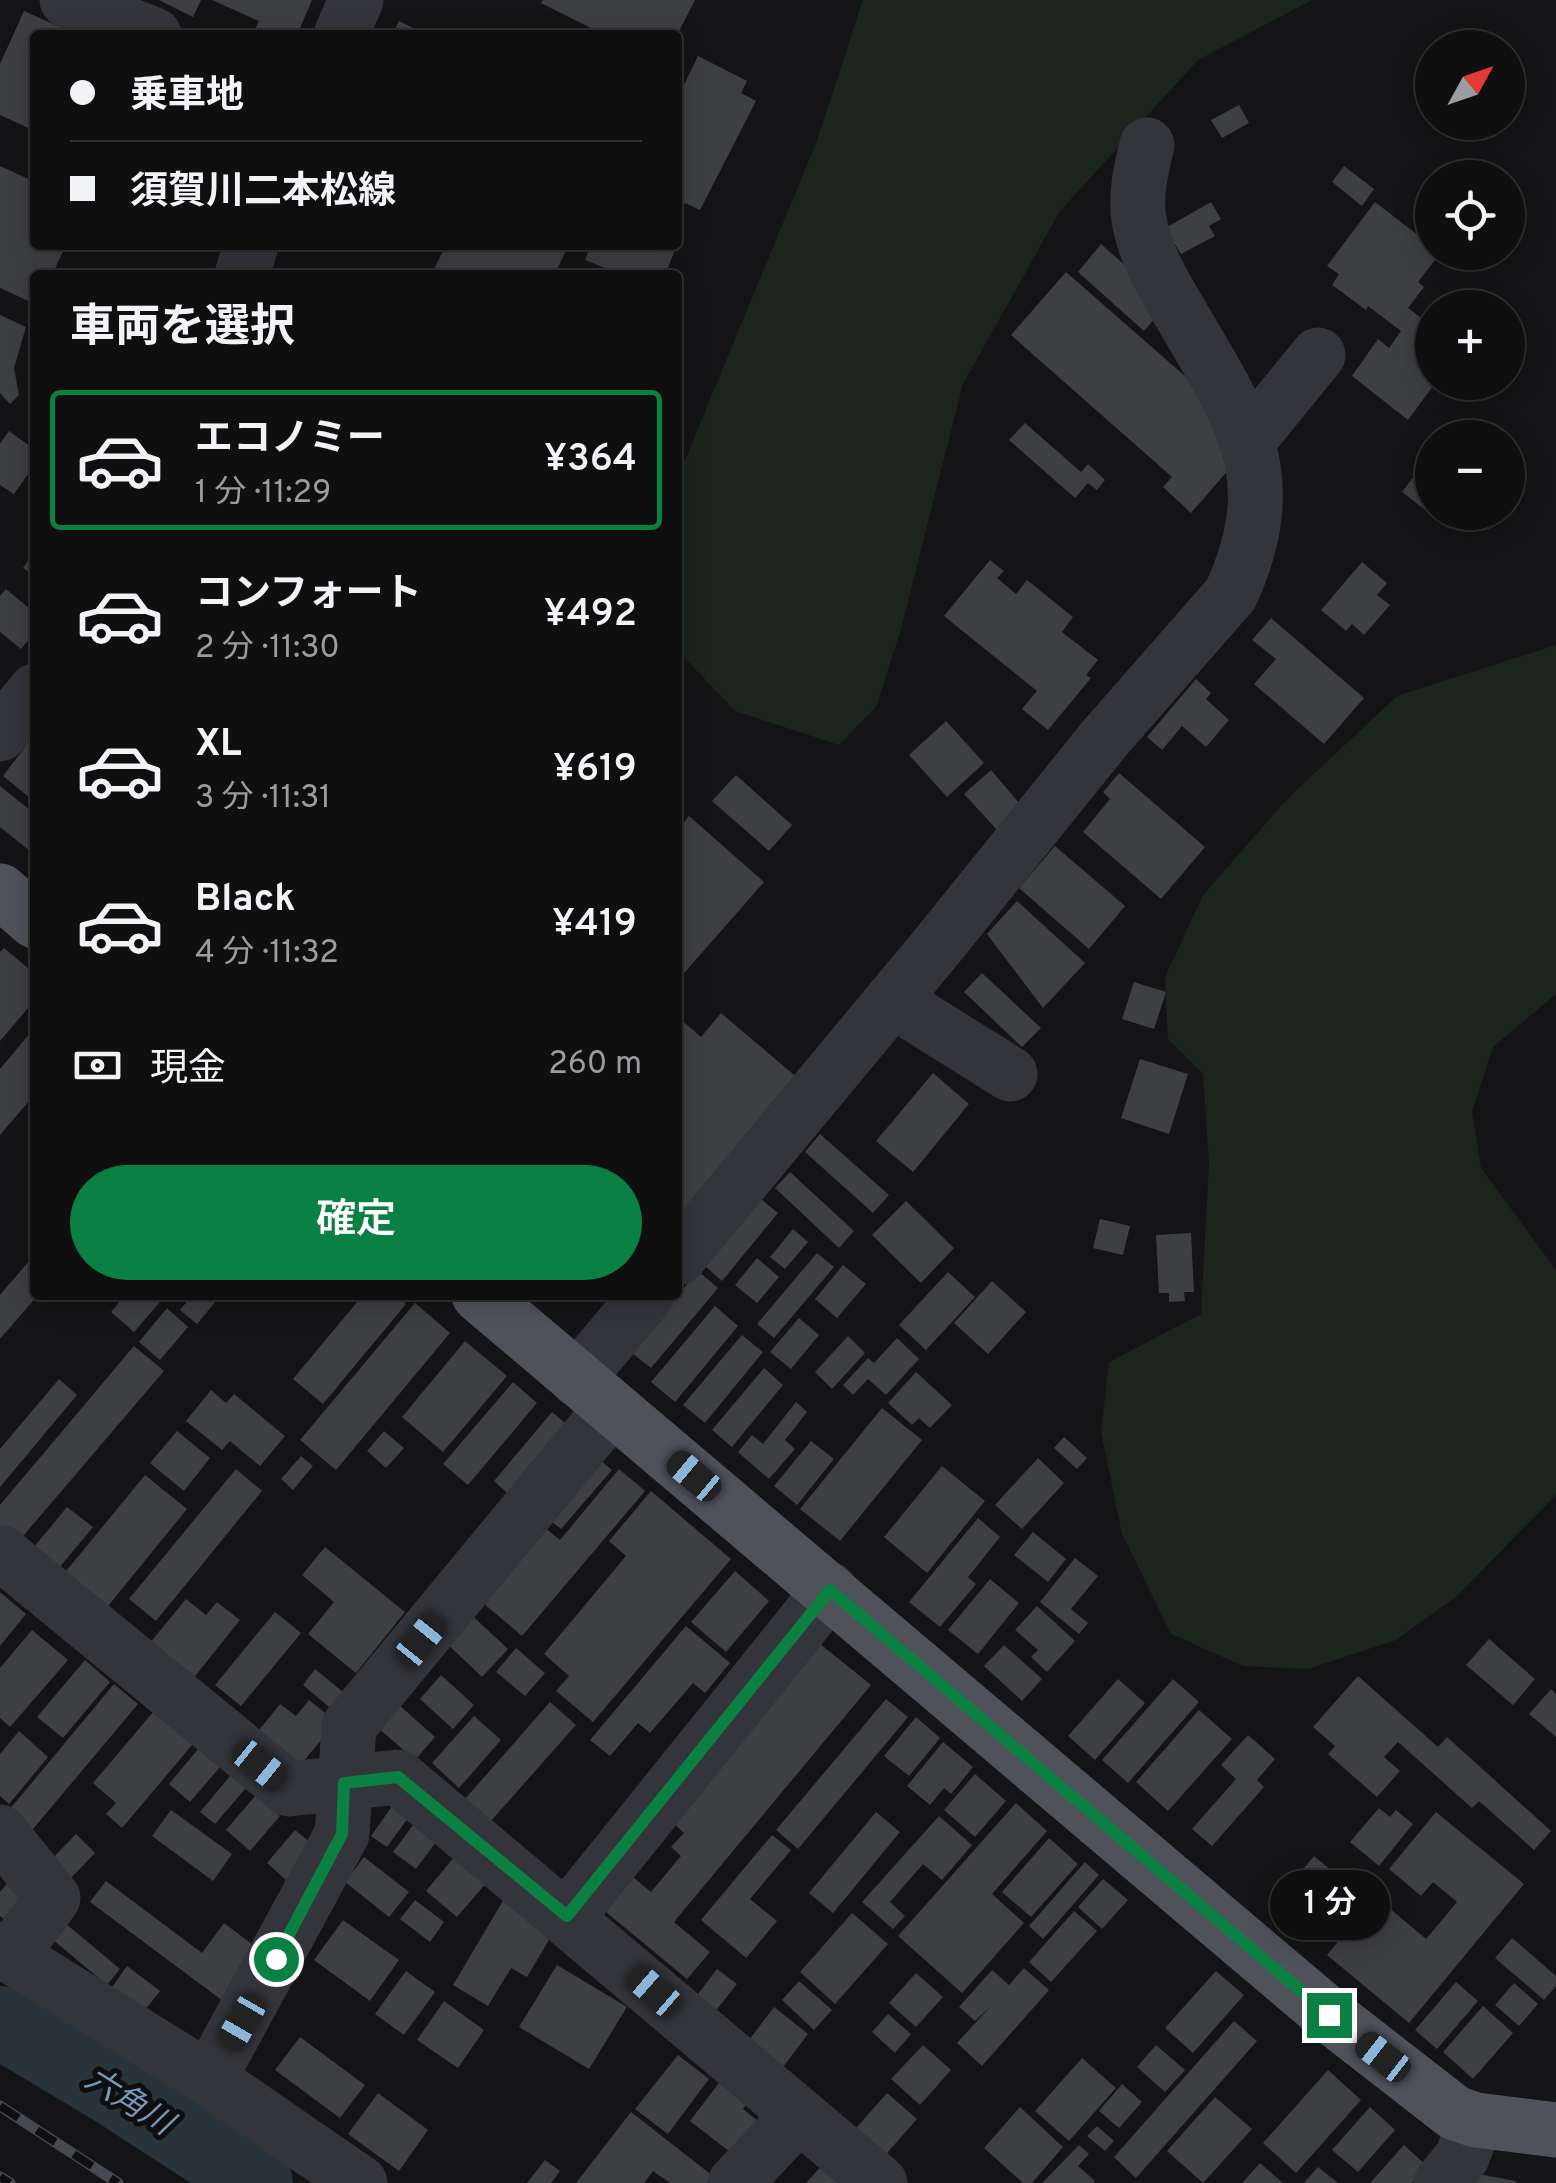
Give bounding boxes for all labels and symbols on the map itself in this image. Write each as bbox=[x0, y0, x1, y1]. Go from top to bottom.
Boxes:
north arrow bbox=[1415, 30, 1525, 140]
car bbox=[661, 1445, 727, 1507]
car bbox=[390, 1607, 452, 1673]
car bbox=[227, 1734, 293, 1796]
callout: 1 分 bbox=[1269, 1870, 1389, 1940]
route start bbox=[254, 1937, 299, 1982]
car bbox=[622, 1960, 686, 2022]
car bbox=[214, 1989, 270, 2055]
route end bbox=[1307, 1993, 1352, 2038]
car bbox=[1350, 2027, 1416, 2087]
water label: 六角川 bbox=[77, 2061, 182, 2147]

